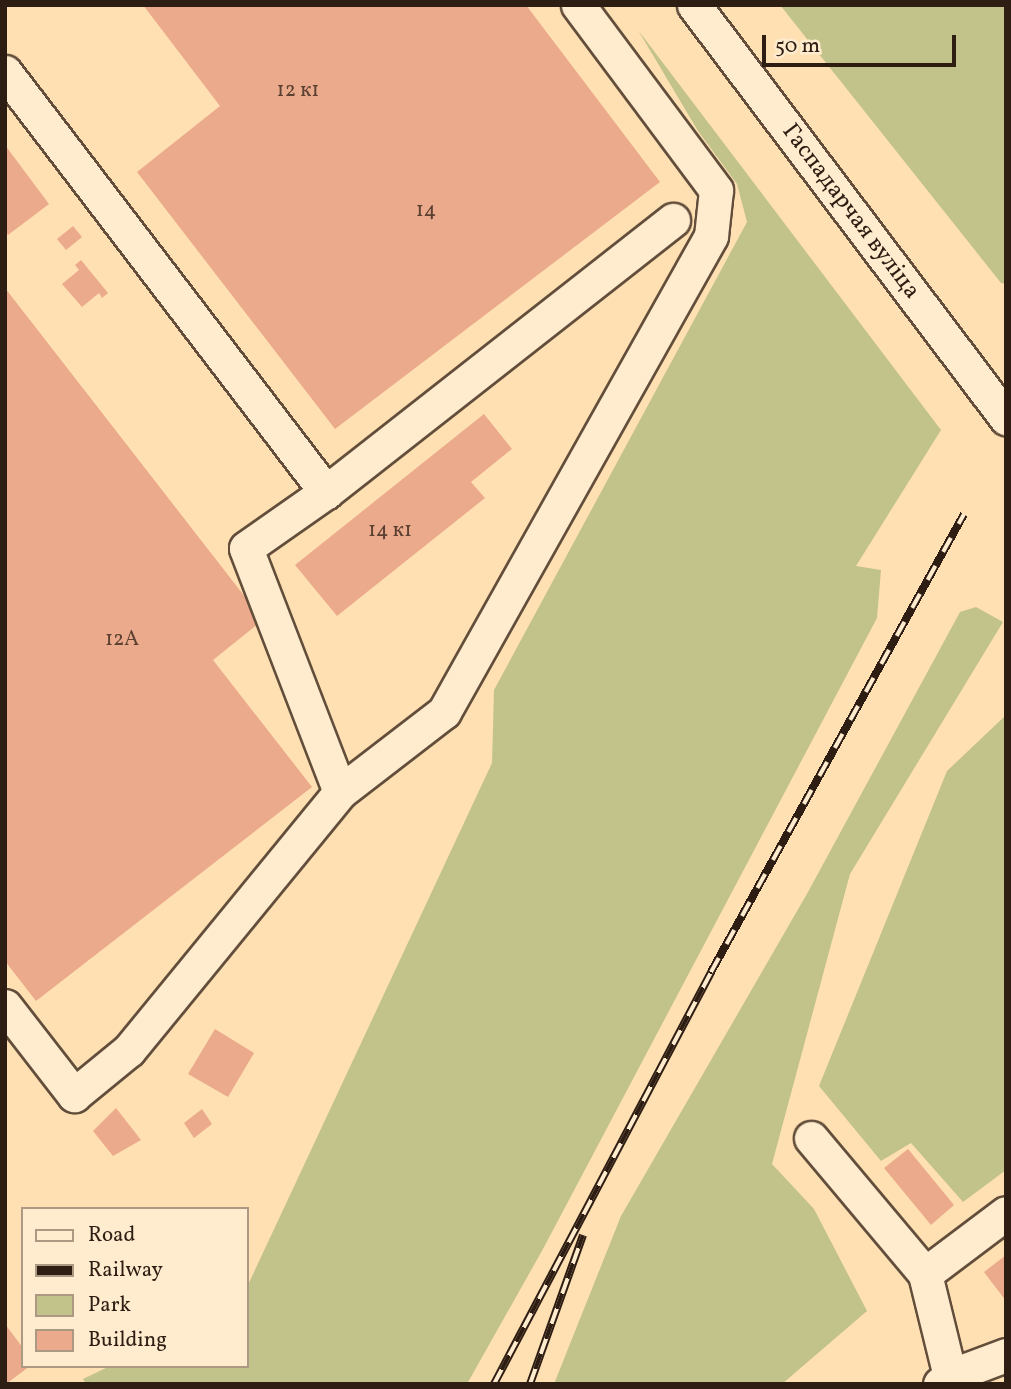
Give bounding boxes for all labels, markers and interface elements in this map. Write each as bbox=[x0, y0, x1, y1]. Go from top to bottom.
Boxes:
scale bar bbox=[766, 21, 960, 65]
text: 50 m bbox=[775, 32, 820, 61]
house number: 12 к1 bbox=[277, 78, 319, 104]
street label: Гаспадарчая вуліца bbox=[775, 119, 925, 305]
house number: 14 bbox=[416, 198, 436, 224]
house number: 14 к1 bbox=[368, 518, 412, 544]
house number: 12А bbox=[105, 627, 139, 653]
legend bbox=[21, 1207, 248, 1368]
text: Road bbox=[88, 1221, 135, 1250]
text: Railway bbox=[88, 1256, 163, 1285]
text: Park bbox=[88, 1291, 131, 1320]
text: Building bbox=[88, 1326, 167, 1355]

